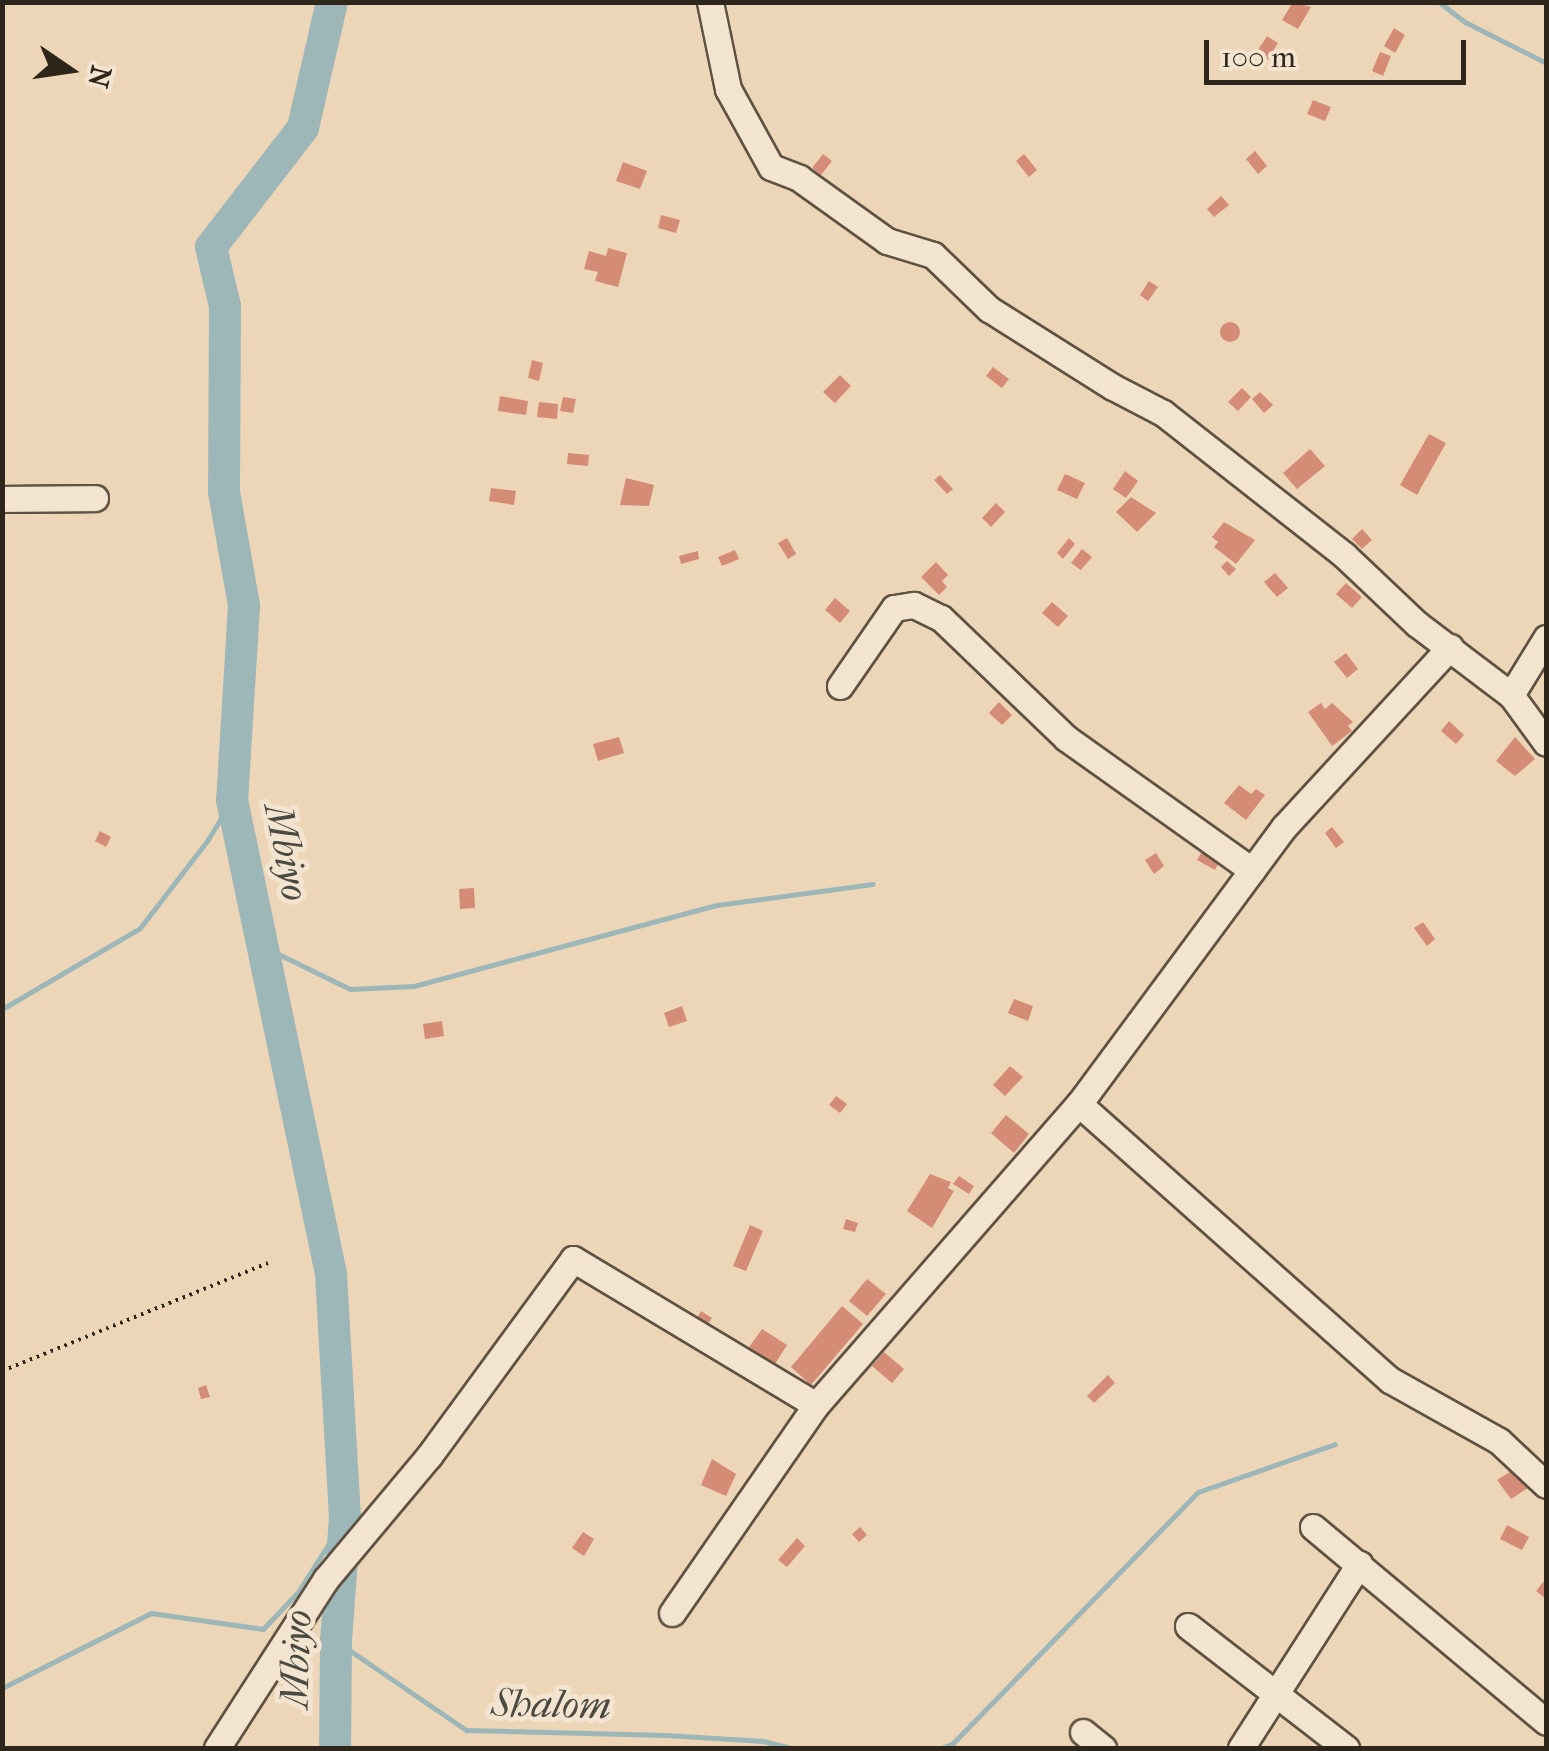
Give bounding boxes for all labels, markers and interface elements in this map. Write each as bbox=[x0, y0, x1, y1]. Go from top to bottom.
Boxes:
north arrow bbox=[20, 20, 120, 120]
scale bar bbox=[1209, 20, 1472, 82]
text: 100 m bbox=[1221, 40, 1296, 75]
text: N bbox=[81, 63, 118, 91]
water label: Mbiyo bbox=[254, 799, 320, 905]
water label: Mbiyo bbox=[270, 1609, 322, 1709]
water label: Shalom bbox=[491, 1679, 611, 1729]

